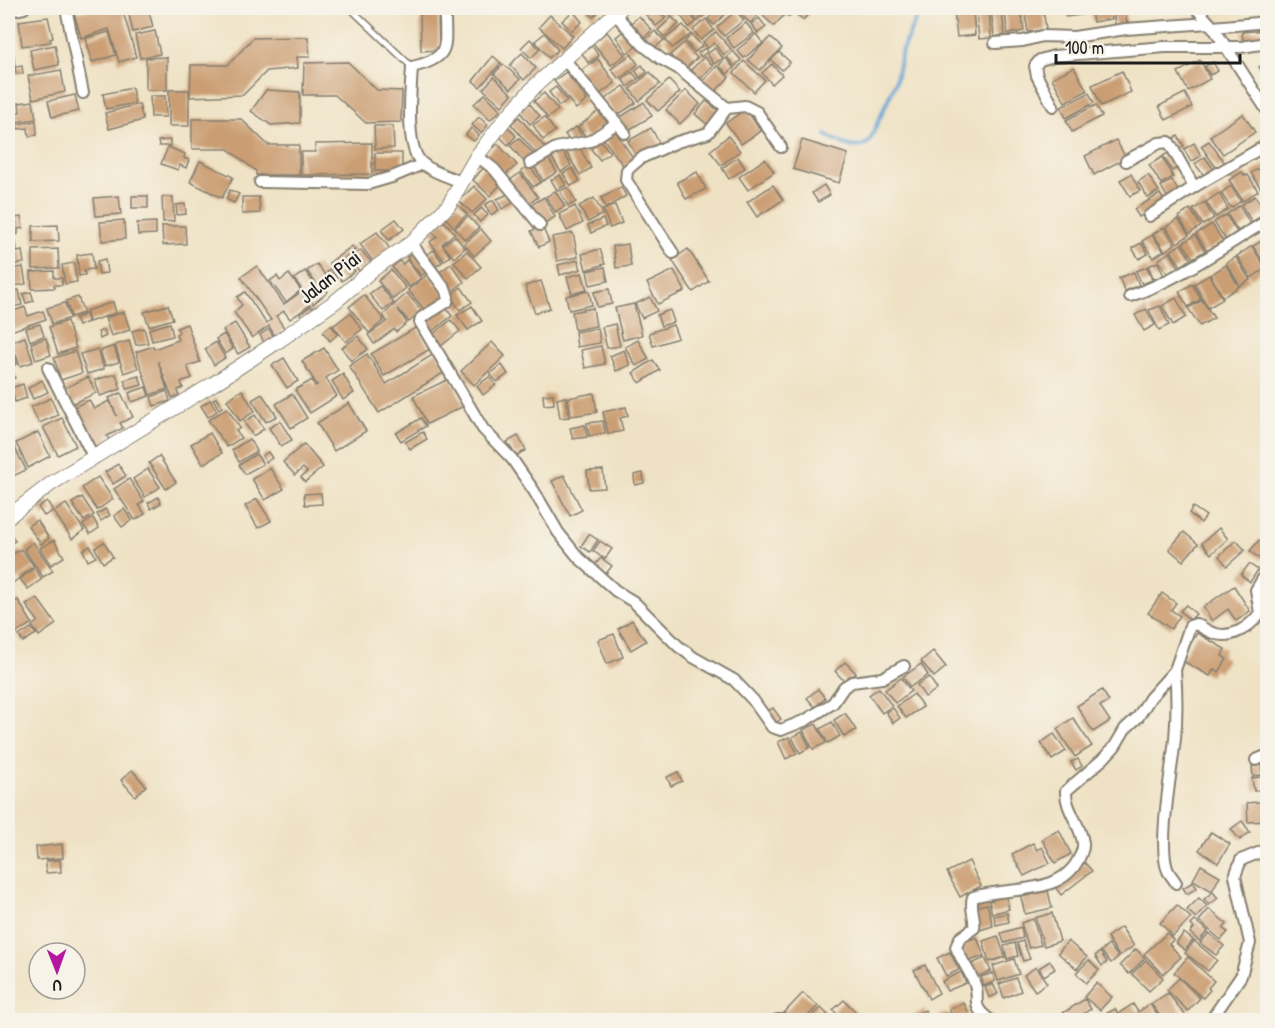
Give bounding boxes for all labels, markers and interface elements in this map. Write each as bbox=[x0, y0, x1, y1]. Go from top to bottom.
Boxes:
scale bar bbox=[1056, 27, 1240, 65]
text: 100 m bbox=[1065, 35, 1104, 60]
street label: Jalan Piai bbox=[292, 243, 367, 310]
north arrow bbox=[27, 941, 87, 1001]
text: U bbox=[52, 975, 62, 997]

